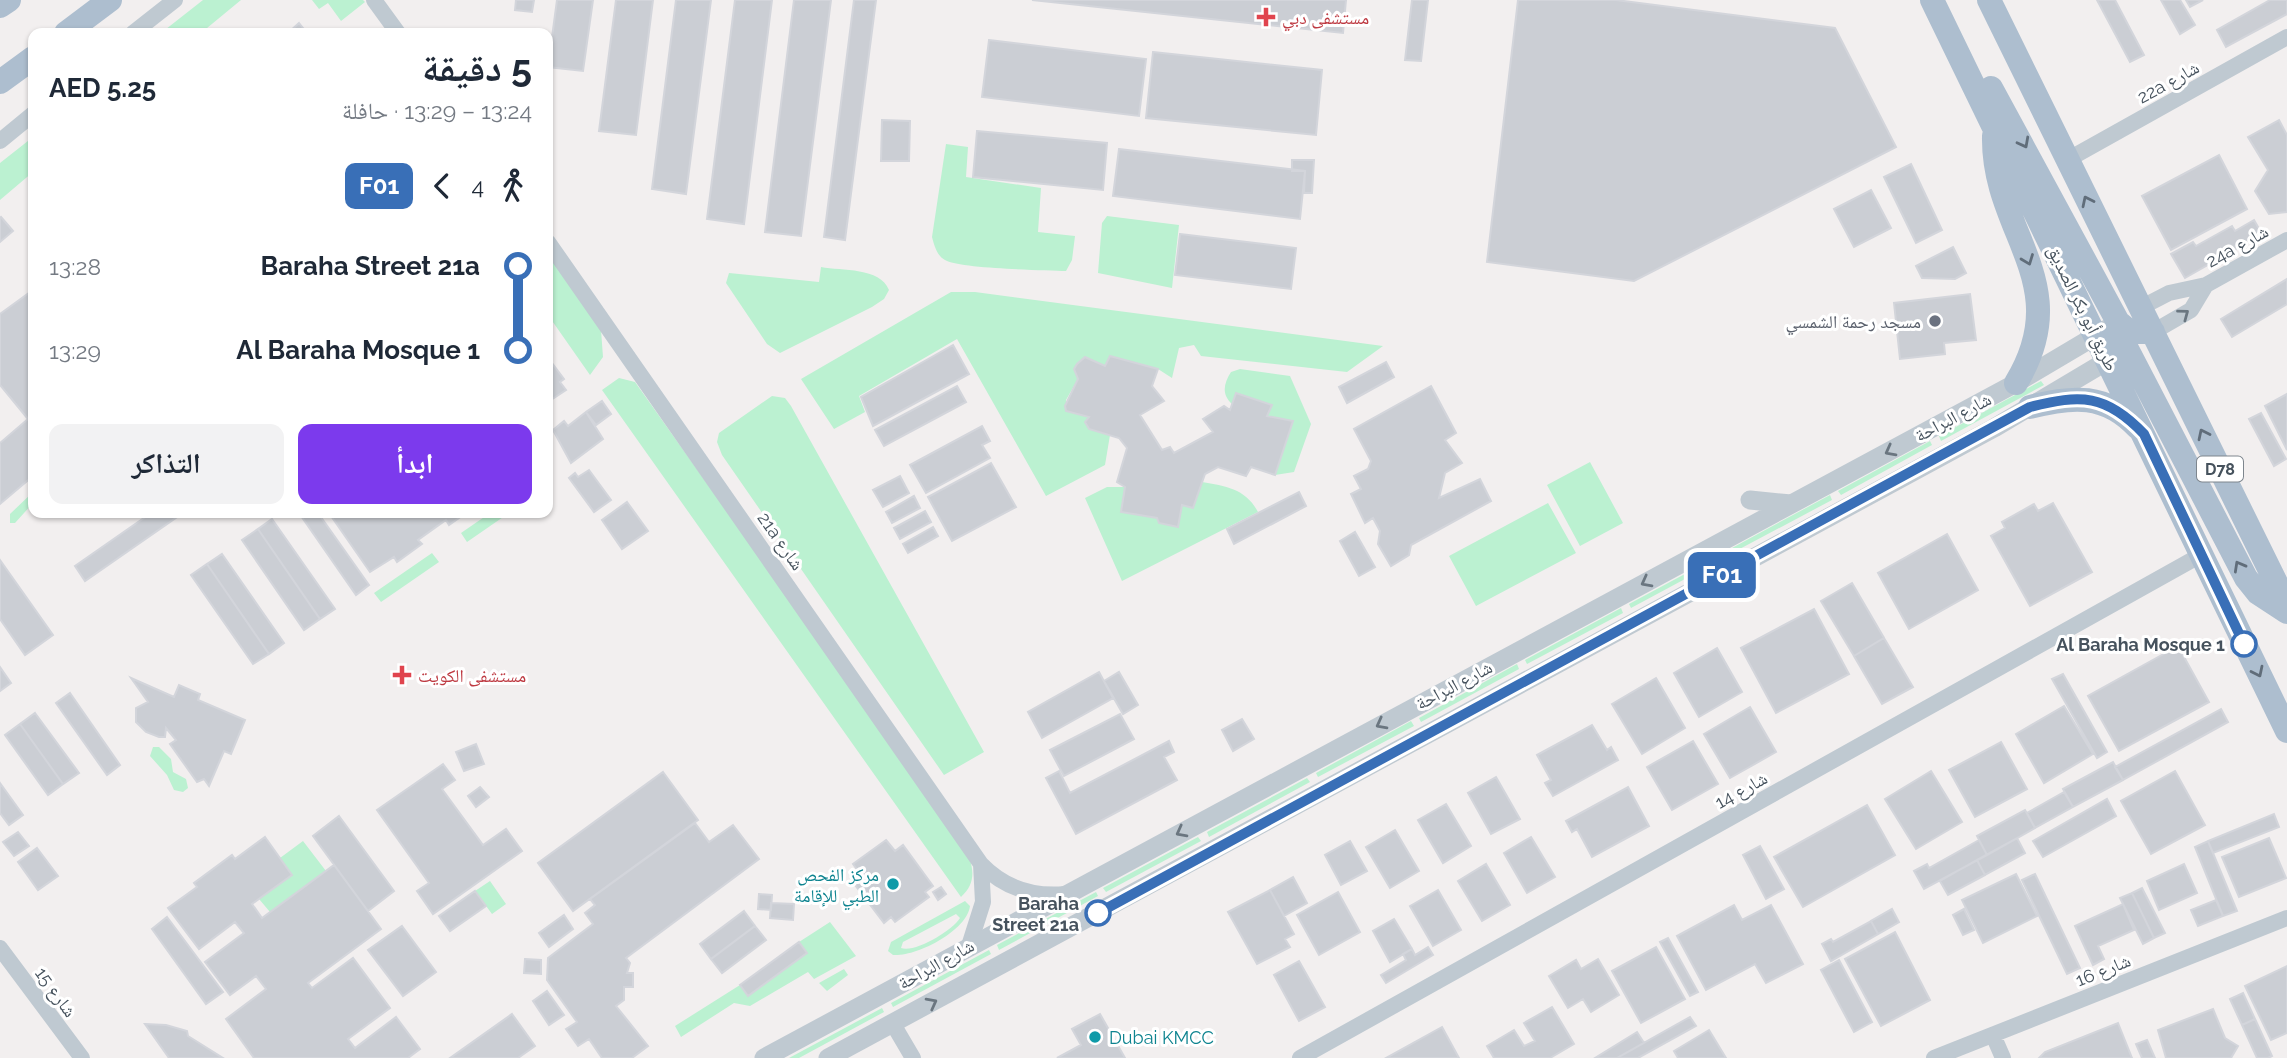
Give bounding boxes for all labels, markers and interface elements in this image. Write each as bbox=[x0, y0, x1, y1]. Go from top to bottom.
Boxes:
marker: مستشفى دبي bbox=[1256, 7, 1276, 27]
place label: مستشفى دبي bbox=[1282, 7, 1369, 32]
text: 5 دقيقة bbox=[422, 45, 532, 90]
street label: 22a شارع bbox=[2133, 56, 2203, 108]
text: AED 5.25 bbox=[49, 73, 156, 103]
text: 13:24 – 13:29 · حافلة bbox=[342, 97, 532, 124]
one-way arrow bbox=[2015, 136, 2029, 148]
icon: back bbox=[423, 167, 461, 205]
icon: walk bbox=[494, 167, 532, 205]
text: F01 bbox=[359, 171, 399, 200]
text: 4 bbox=[471, 172, 484, 199]
one-way arrow bbox=[2081, 196, 2095, 208]
street label: 24a شارع bbox=[2202, 220, 2272, 272]
street label: طريق أبو بكر الصديق bbox=[2043, 242, 2123, 375]
text: Baraha Street 21a bbox=[260, 251, 480, 281]
text: 13:28 bbox=[49, 253, 101, 280]
one-way arrow bbox=[2020, 254, 2034, 266]
one-way arrow bbox=[2177, 309, 2189, 322]
place label: مسجد رحمة الشمسي bbox=[1785, 311, 1921, 336]
marker: مسجد رحمة الشمسي bbox=[1927, 313, 1943, 329]
text: Al Baraha Mosque 1 bbox=[236, 335, 480, 365]
text: 13:29 bbox=[49, 337, 101, 364]
street label: شارع البراحة bbox=[1911, 388, 1995, 447]
button: التذاكر bbox=[49, 424, 284, 504]
button: ابدأ bbox=[298, 424, 532, 504]
one-way arrow bbox=[2197, 429, 2211, 441]
one-way arrow bbox=[1884, 443, 1897, 456]
road number: D78 bbox=[2197, 456, 2243, 482]
street label: 21a شارع bbox=[753, 508, 808, 575]
line badge: F01 bbox=[1682, 552, 1762, 598]
text: F01 bbox=[1702, 560, 1742, 589]
one-way arrow bbox=[2234, 560, 2247, 573]
one-way arrow bbox=[1641, 573, 1653, 587]
marker: Al Baraha Mosque 1 bbox=[2231, 631, 2257, 657]
place label: Al Baraha Mosque 1 bbox=[2056, 634, 2225, 655]
street label: شارع البراحة bbox=[1412, 656, 1496, 715]
marker: مستشفى الكويت bbox=[392, 665, 412, 685]
place label: مستشفى الكويت bbox=[418, 665, 526, 687]
one-way arrow bbox=[2250, 665, 2264, 677]
one-way arrow bbox=[1376, 716, 1388, 729]
street label: شارع 14 bbox=[1711, 767, 1771, 814]
one-way arrow bbox=[1175, 824, 1188, 837]
place label: مركز الفحص الطبي للإقامة bbox=[794, 864, 879, 910]
marker: مركز الفحص الطبي للإقامة bbox=[885, 876, 901, 892]
place label: Baraha Street 21a bbox=[992, 893, 1079, 935]
marker: Baraha Street 21a bbox=[1085, 900, 1111, 926]
street label: شارع البراحة bbox=[894, 935, 978, 994]
street label: شارع 16 bbox=[2072, 950, 2134, 991]
street label: شارع 15 bbox=[30, 963, 81, 1022]
one-way arrow bbox=[925, 998, 937, 1012]
place label: Dubai KMCC bbox=[1109, 1027, 1214, 1048]
marker: Dubai KMCC bbox=[1087, 1029, 1103, 1045]

